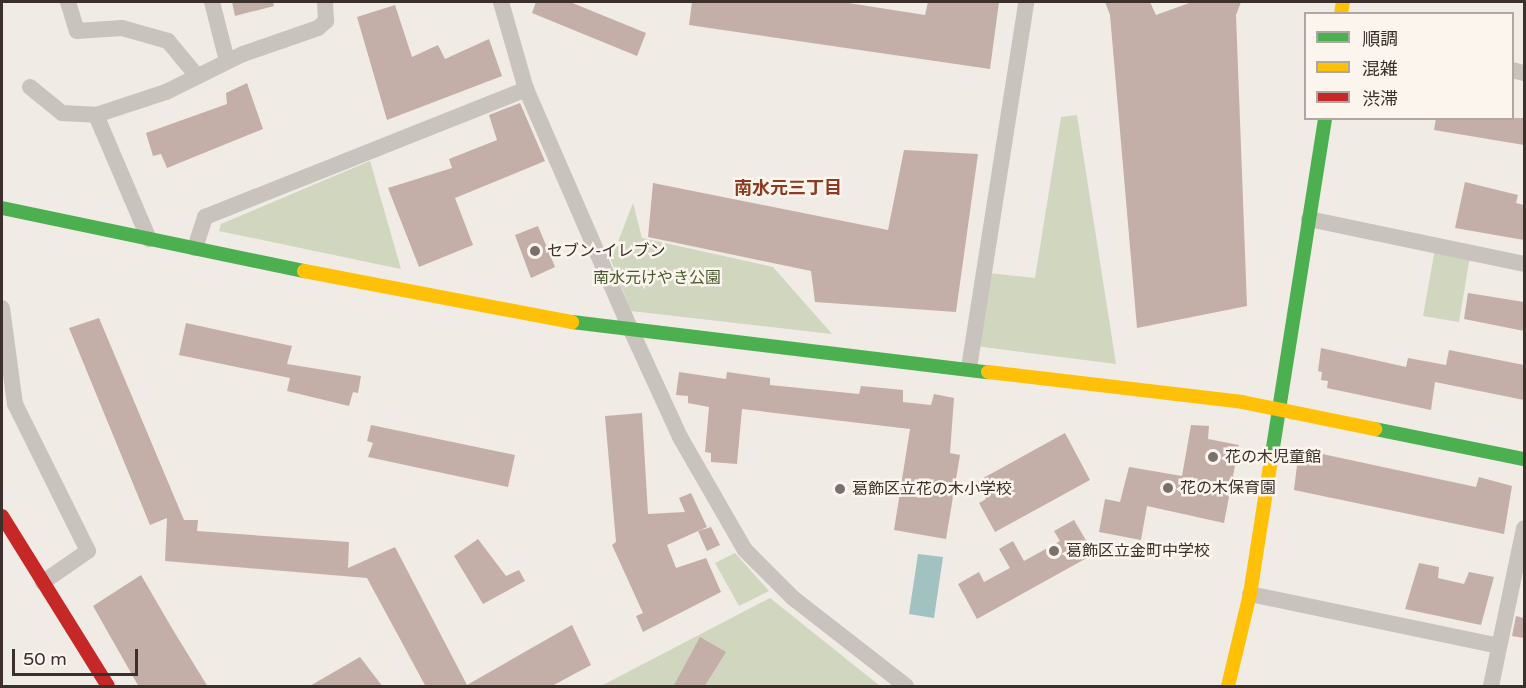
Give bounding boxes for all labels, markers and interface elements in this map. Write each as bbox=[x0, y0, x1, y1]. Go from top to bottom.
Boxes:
legend bbox=[1304, 12, 1514, 120]
text: 順調 bbox=[1362, 28, 1398, 50]
text: 混雑 bbox=[1362, 58, 1398, 80]
text: 渋滞 bbox=[1362, 88, 1398, 110]
district label: 南水元三丁目 bbox=[734, 177, 842, 199]
place label: セブン-イレブン bbox=[547, 241, 666, 261]
marker: セブン-イレブン bbox=[528, 244, 542, 258]
park label: 南水元けやき公園 bbox=[593, 268, 721, 288]
place label: 花の木児童館 bbox=[1225, 447, 1321, 467]
marker: 花の木児童館 bbox=[1206, 450, 1220, 464]
place label: 花の木保育園 bbox=[1180, 478, 1276, 498]
place label: 葛飾区立花の木小学校 bbox=[852, 479, 1012, 499]
marker: 花の木保育園 bbox=[1161, 481, 1175, 495]
marker: 葛飾区立花の木小学校 bbox=[833, 482, 847, 496]
place label: 葛飾区立金町中学校 bbox=[1066, 541, 1210, 561]
marker: 葛飾区立金町中学校 bbox=[1047, 544, 1061, 558]
scale bar bbox=[15, 637, 141, 675]
text: 50 m bbox=[23, 648, 67, 670]

